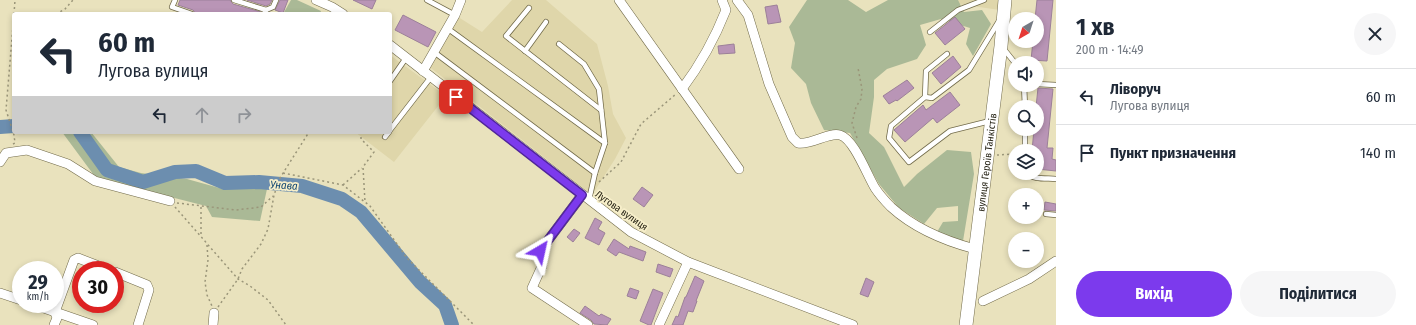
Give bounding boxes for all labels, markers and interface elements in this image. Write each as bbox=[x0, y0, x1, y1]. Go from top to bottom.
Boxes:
north arrow bbox=[1008, 12, 1044, 48]
map controls bbox=[1008, 12, 1044, 268]
text: 1 хв bbox=[1076, 13, 1115, 41]
button: close bbox=[1354, 13, 1396, 55]
text: 60 m bbox=[98, 26, 155, 59]
icon: left bbox=[32, 28, 84, 80]
text: 200 m · 14:49 bbox=[1076, 42, 1144, 57]
button: sound bbox=[1008, 56, 1044, 92]
text: Лугова вулиця bbox=[98, 60, 209, 82]
pin bbox=[439, 80, 473, 114]
text: Ліворуч bbox=[1110, 80, 1161, 98]
icon: arrive bbox=[445, 86, 467, 108]
icon: left bbox=[1076, 86, 1098, 108]
text: 60 m bbox=[1366, 88, 1396, 106]
text: Лугова вулиця bbox=[1110, 98, 1190, 113]
button: search bbox=[1008, 100, 1044, 136]
icon: left bbox=[149, 104, 171, 126]
icon: ahead bbox=[191, 104, 213, 126]
icon: right bbox=[233, 104, 255, 126]
street label: вулиця Героїв Танкістів bbox=[975, 113, 1000, 212]
icon: arrive bbox=[1076, 142, 1098, 164]
button: layers bbox=[1008, 144, 1044, 180]
text: Пункт призначення bbox=[1110, 144, 1236, 162]
text: 140 m bbox=[1360, 144, 1396, 162]
water label: Унава bbox=[270, 178, 298, 193]
street label: Лугова вулиця bbox=[593, 188, 650, 233]
button: + bbox=[1008, 188, 1044, 224]
position arrow bbox=[519, 230, 561, 272]
button: − bbox=[1008, 232, 1044, 268]
speed limit sign: 30 bbox=[72, 261, 124, 313]
text: 29 bbox=[28, 270, 48, 294]
button: Вихід bbox=[1076, 271, 1232, 317]
button: Поділитися bbox=[1240, 271, 1396, 317]
text: km/h bbox=[27, 291, 49, 303]

